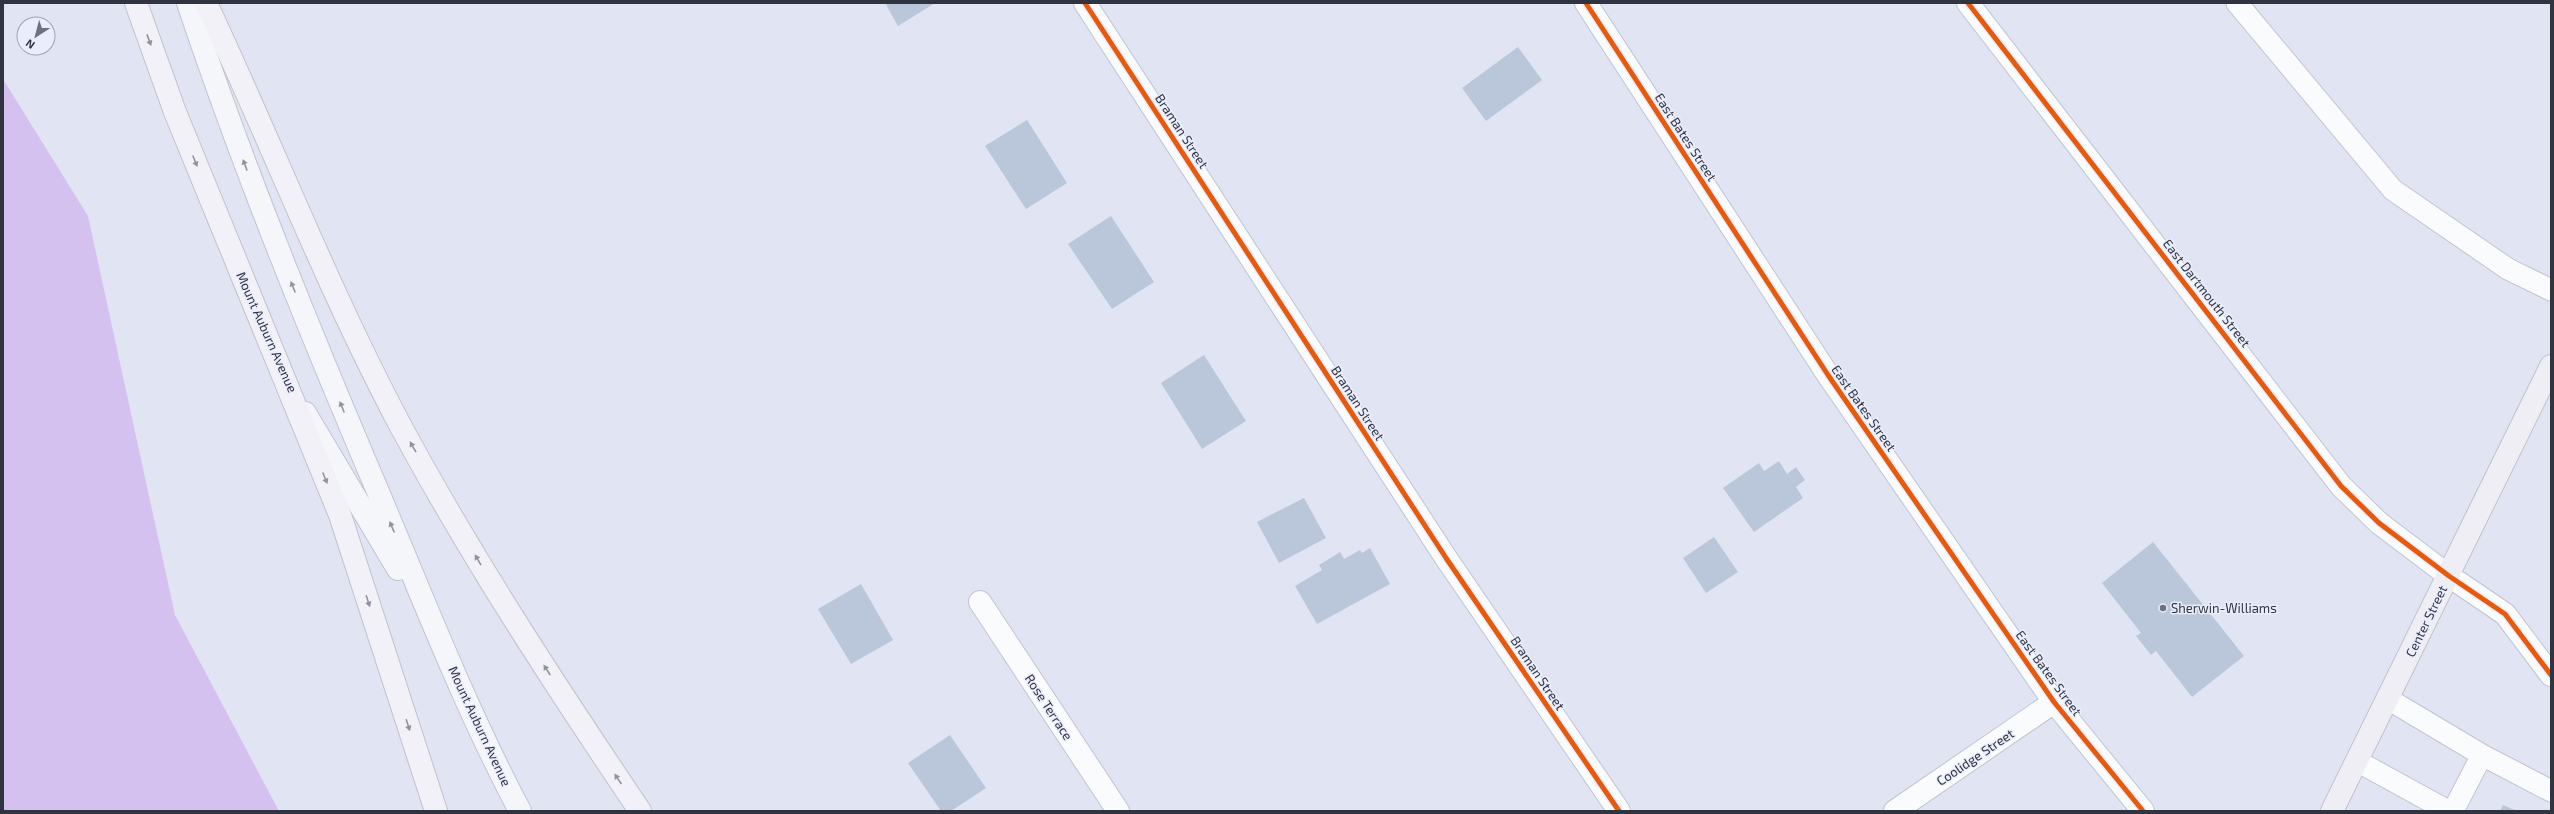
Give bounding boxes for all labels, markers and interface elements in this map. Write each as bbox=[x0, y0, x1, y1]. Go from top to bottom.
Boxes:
north arrow bbox=[16, 16, 56, 56]
one-way arrow bbox=[146, 34, 152, 46]
text: N bbox=[23, 37, 37, 52]
street label: East Bates Street bbox=[1652, 90, 1720, 184]
street label: Braman Street bbox=[1152, 91, 1212, 171]
one-way arrow bbox=[192, 156, 198, 167]
one-way arrow bbox=[242, 159, 248, 171]
street label: East Dartmouth Street bbox=[2160, 236, 2254, 350]
street label: Mount Auburn Avenue bbox=[233, 269, 301, 395]
one-way arrow bbox=[289, 280, 295, 292]
street label: East Bates Street bbox=[1828, 362, 1900, 454]
street label: Braman Street bbox=[1328, 363, 1388, 443]
one-way arrow bbox=[339, 401, 345, 412]
one-way arrow bbox=[410, 441, 417, 453]
one-way arrow bbox=[322, 473, 328, 484]
one-way arrow bbox=[389, 520, 395, 532]
one-way arrow bbox=[475, 554, 482, 566]
street label: Center Street bbox=[2402, 582, 2450, 659]
one-way arrow bbox=[365, 595, 371, 607]
place label: Sherwin-Williams bbox=[2171, 600, 2277, 616]
marker: Sherwin-Williams bbox=[2158, 603, 2168, 613]
street label: East Bates Street bbox=[2013, 627, 2085, 719]
street label: Braman Street bbox=[1507, 633, 1569, 713]
street label: Mount Auburn Avenue bbox=[445, 663, 515, 789]
one-way arrow bbox=[543, 665, 551, 675]
street label: Rose Terrace bbox=[1022, 671, 1076, 743]
one-way arrow bbox=[405, 719, 411, 731]
street label: Coolidge Street bbox=[1933, 725, 2017, 789]
one-way arrow bbox=[614, 773, 622, 784]

